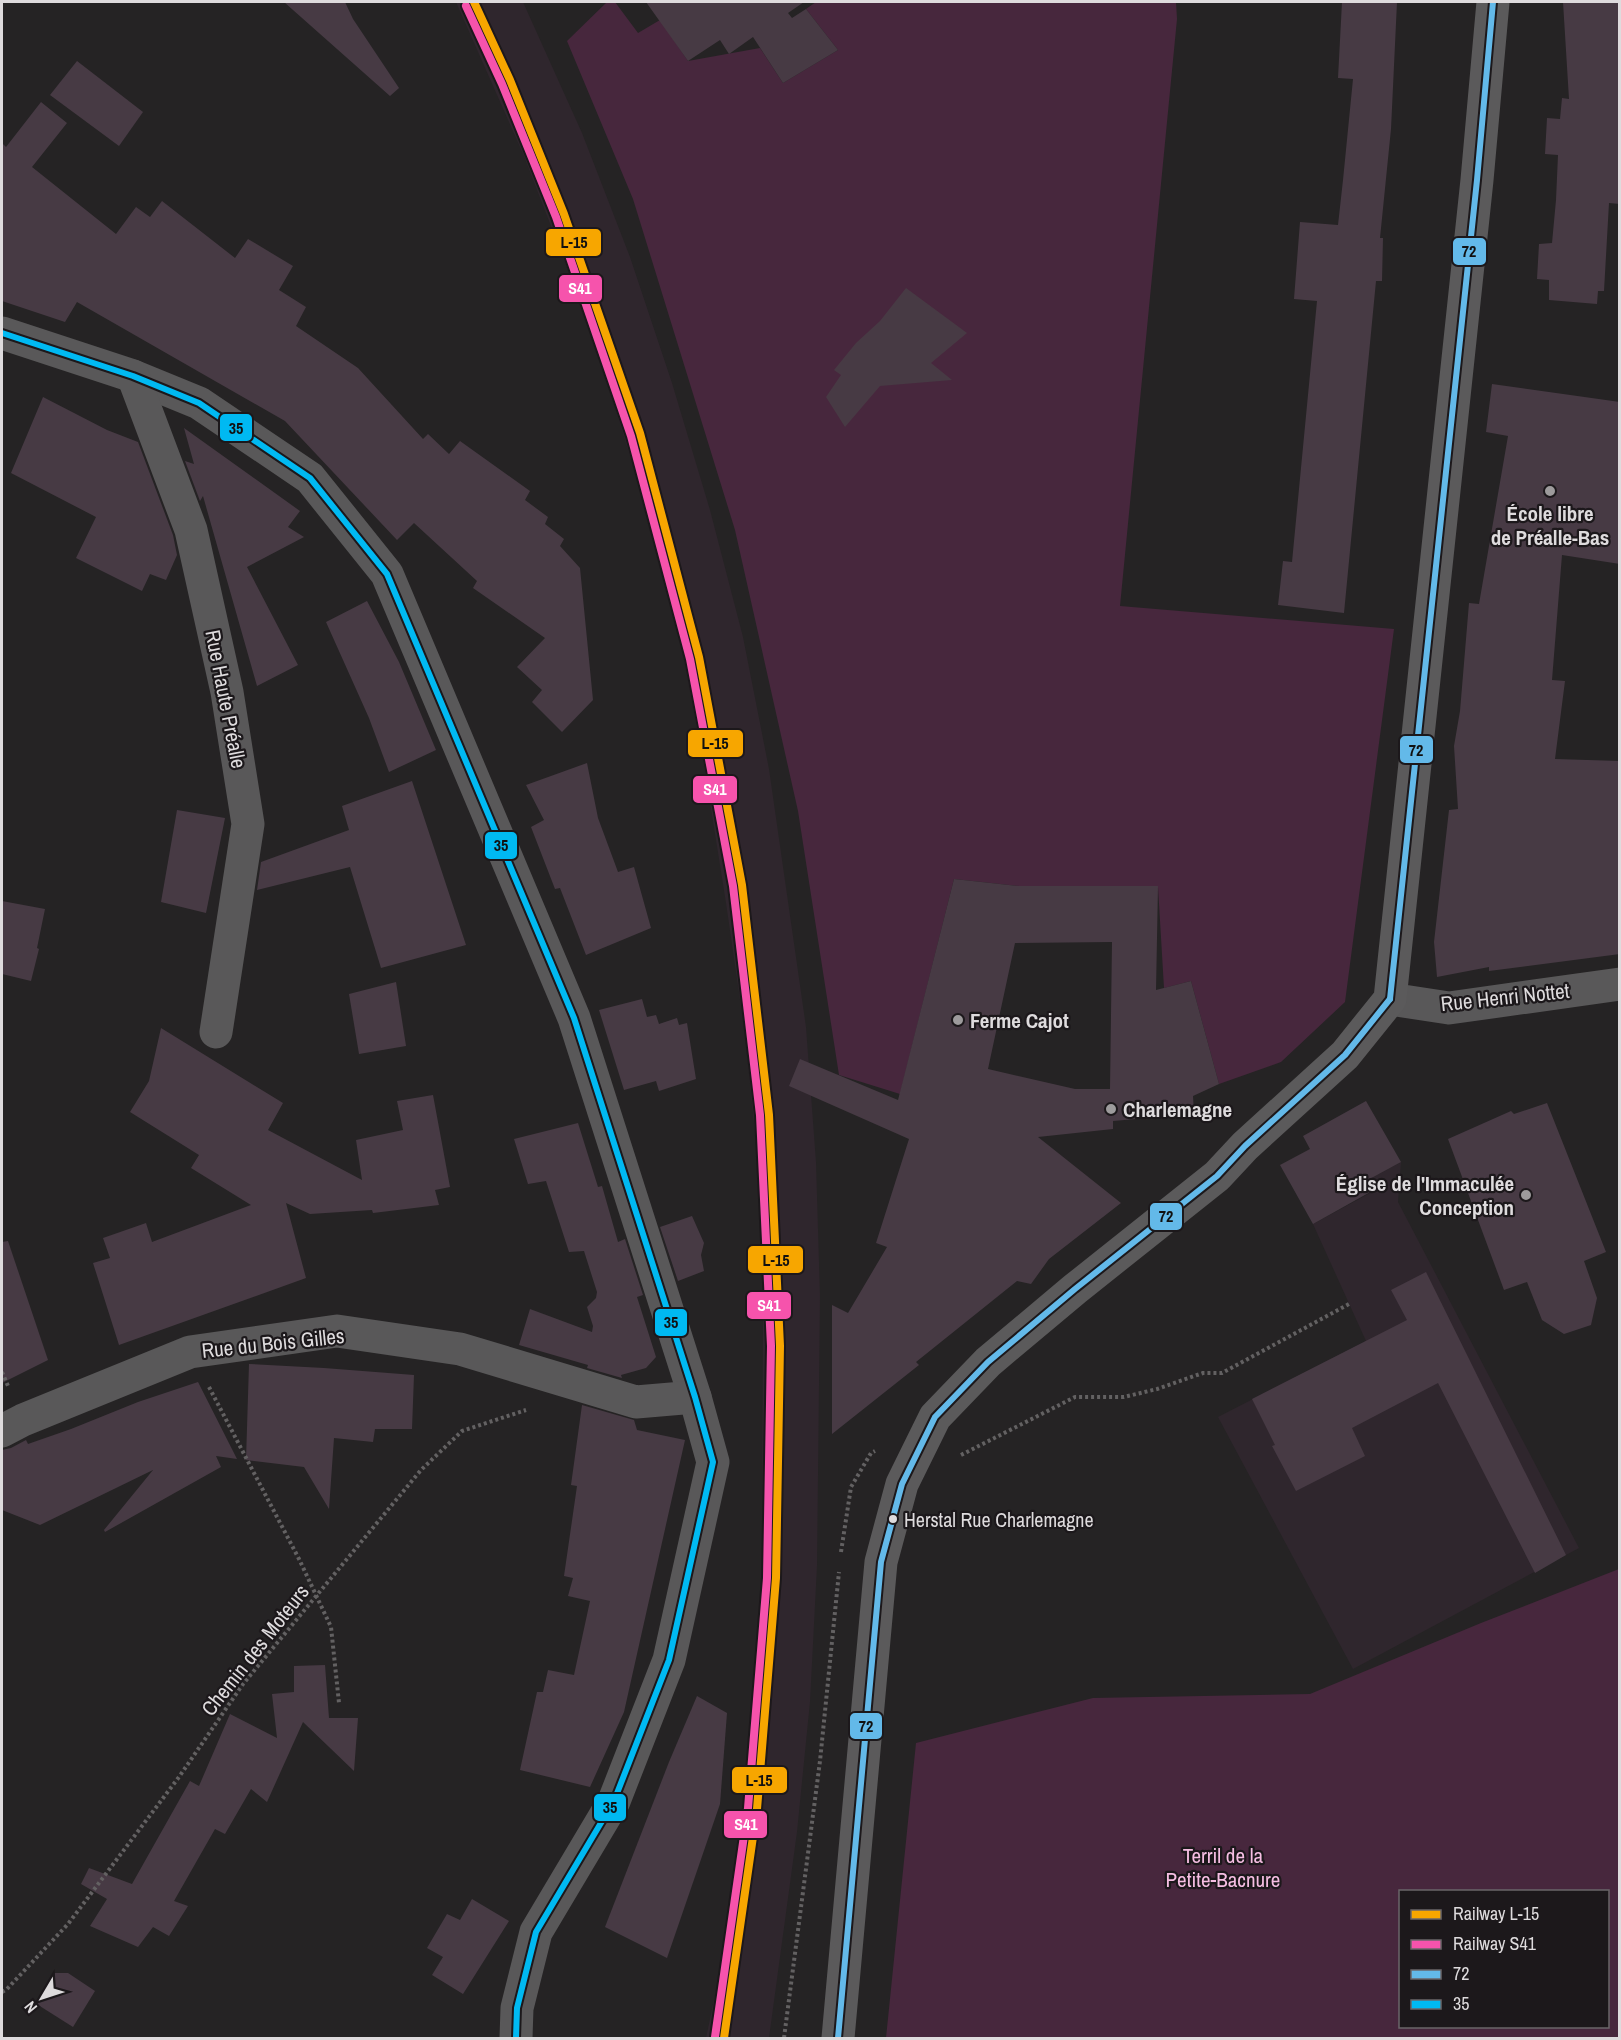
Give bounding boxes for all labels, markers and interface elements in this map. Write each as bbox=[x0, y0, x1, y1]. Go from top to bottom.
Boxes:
line badge: L-15 bbox=[545, 228, 602, 257]
text: L-15 bbox=[561, 231, 587, 253]
line badge: 72 bbox=[1452, 237, 1487, 266]
text: 72 bbox=[1462, 240, 1476, 262]
line badge: S41 bbox=[558, 274, 603, 303]
text: S41 bbox=[568, 277, 592, 299]
line badge: 35 bbox=[219, 413, 253, 442]
text: 35 bbox=[229, 417, 243, 439]
marker: École libre de Préalle-Bas bbox=[1543, 484, 1557, 498]
place label: École libre de Préalle-Bas bbox=[1491, 499, 1609, 552]
street label: Rue Haute Préalle bbox=[198, 627, 254, 771]
line badge: L-15 bbox=[687, 729, 744, 758]
text: L-15 bbox=[702, 732, 728, 754]
line badge: 72 bbox=[1399, 735, 1434, 764]
text: 72 bbox=[1409, 739, 1423, 761]
line badge: S41 bbox=[692, 775, 738, 804]
text: S41 bbox=[703, 778, 727, 800]
line badge: 35 bbox=[484, 831, 518, 860]
text: 35 bbox=[494, 834, 508, 856]
street label: Rue Henri Nottet bbox=[1439, 976, 1571, 1018]
place label: Ferme Cajot bbox=[970, 1006, 1069, 1035]
marker: Ferme Cajot bbox=[951, 1013, 965, 1027]
place label: Charlemagne bbox=[1123, 1095, 1232, 1124]
marker: Charlemagne bbox=[1104, 1102, 1118, 1116]
place label: Église de l'Immaculée Conception bbox=[1336, 1169, 1514, 1222]
marker: Église de l'Immaculée Conception bbox=[1519, 1188, 1533, 1202]
line badge: 72 bbox=[1149, 1202, 1183, 1231]
text: 72 bbox=[1159, 1205, 1173, 1227]
line badge: L-15 bbox=[747, 1245, 804, 1274]
text: L-15 bbox=[763, 1249, 789, 1271]
line badge: S41 bbox=[746, 1291, 792, 1320]
text: S41 bbox=[757, 1294, 781, 1316]
line badge: 35 bbox=[654, 1308, 688, 1337]
text: 35 bbox=[664, 1311, 678, 1333]
street label: Rue du Bois Gilles bbox=[200, 1321, 346, 1365]
place label: Herstal Rue Charlemagne bbox=[904, 1506, 1094, 1533]
marker: Herstal Rue Charlemagne bbox=[887, 1513, 899, 1525]
street label: Chemin des Moteurs bbox=[194, 1578, 316, 1722]
line badge: 72 bbox=[849, 1712, 883, 1740]
text: 72 bbox=[859, 1715, 873, 1737]
line badge: L-15 bbox=[731, 1766, 788, 1794]
text: L-15 bbox=[746, 1769, 772, 1791]
line badge: 35 bbox=[593, 1793, 627, 1822]
text: 35 bbox=[603, 1796, 617, 1818]
line badge: S41 bbox=[723, 1810, 768, 1839]
text: S41 bbox=[734, 1813, 758, 1835]
park label: Terril de la Petite-Bacnure bbox=[1166, 1841, 1280, 1894]
legend bbox=[1399, 1890, 1609, 2028]
text: Railway L-15 bbox=[1453, 1901, 1539, 1926]
text: Railway S41 bbox=[1453, 1931, 1537, 1956]
text: 72 bbox=[1453, 1961, 1469, 1986]
north arrow bbox=[12, 1968, 72, 2028]
text: 35 bbox=[1453, 1991, 1469, 2016]
text: N bbox=[19, 1997, 42, 2018]

